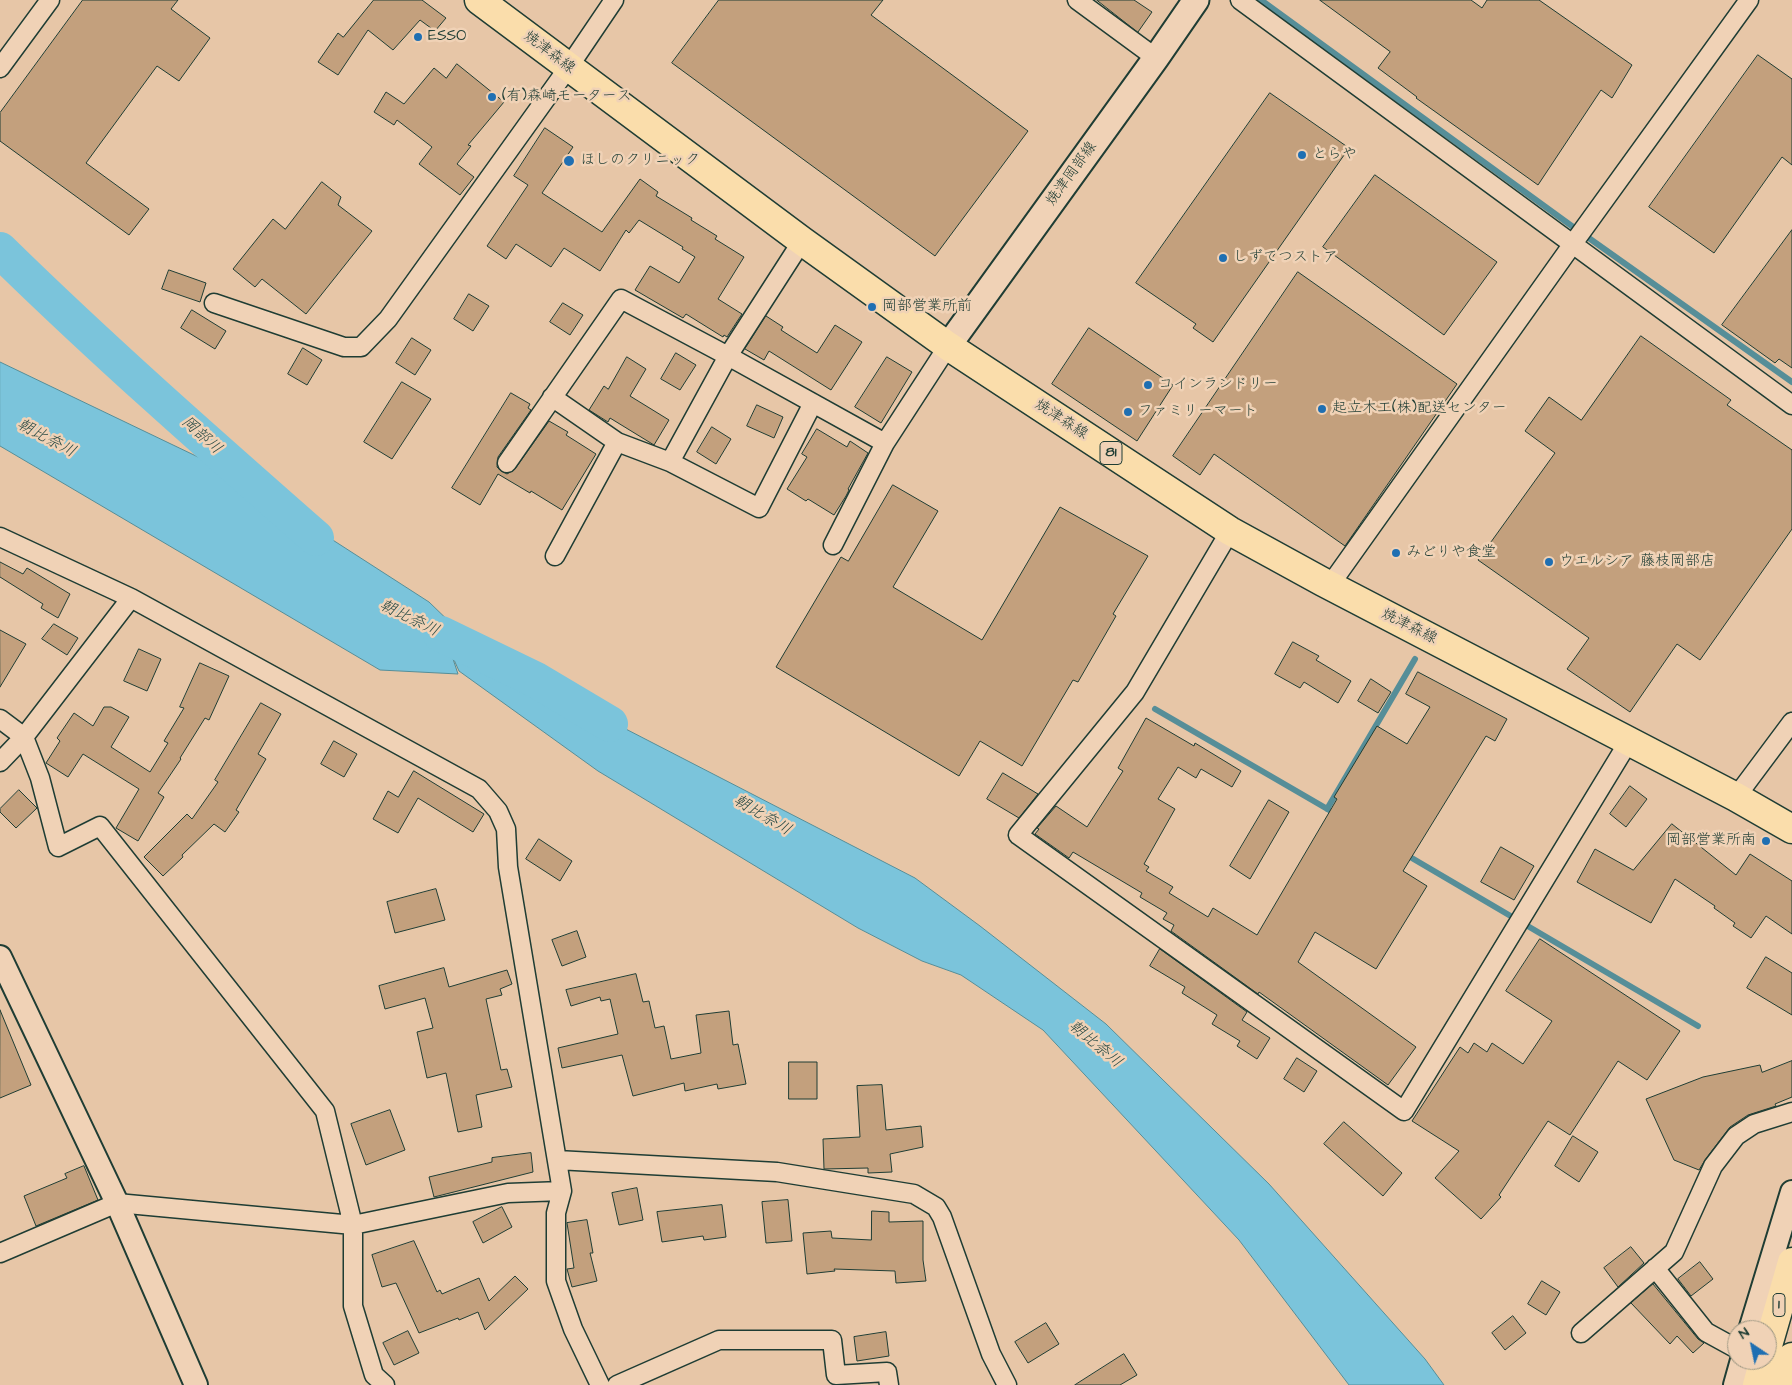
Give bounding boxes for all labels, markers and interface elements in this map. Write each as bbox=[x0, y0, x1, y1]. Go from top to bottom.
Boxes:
place label: ESSO bbox=[428, 28, 466, 46]
street label: 焼津森線 bbox=[520, 28, 578, 78]
marker: ESSO bbox=[412, 31, 424, 43]
place label: (有)森崎モータース bbox=[502, 88, 632, 106]
marker: (有)森崎モータース bbox=[486, 91, 498, 103]
street label: 焼津岡部線 bbox=[1043, 138, 1101, 210]
place label: とらや bbox=[1312, 146, 1357, 164]
marker: とらや bbox=[1296, 149, 1308, 161]
place label: ほしのクリニック bbox=[580, 152, 700, 170]
marker: ほしのクリニック bbox=[562, 154, 576, 168]
place label: しずてつストア bbox=[1233, 249, 1338, 267]
marker: しずてつストア bbox=[1217, 252, 1229, 264]
place label: 岡部営業所前 bbox=[882, 298, 972, 316]
marker: 岡部営業所前 bbox=[866, 301, 878, 313]
place label: コインランドリー bbox=[1158, 376, 1278, 394]
marker: コインランドリー bbox=[1142, 379, 1154, 391]
street label: 焼津森線 bbox=[1031, 396, 1091, 444]
place label: 起立木工(株)配送センター bbox=[1332, 400, 1507, 418]
place label: ファミリーマート bbox=[1138, 403, 1258, 421]
marker: 起立木工(株)配送センター bbox=[1316, 403, 1328, 415]
marker: ファミリーマート bbox=[1122, 406, 1134, 418]
water label: 岡部川 bbox=[177, 413, 225, 459]
water label: 朝比奈川 bbox=[13, 416, 79, 462]
road number: 81 bbox=[1100, 442, 1122, 464]
place label: みどりや食堂 bbox=[1406, 544, 1496, 562]
marker: みどりや食堂 bbox=[1390, 547, 1402, 559]
place label: ウエルシア 藤枝岡部店 bbox=[1559, 553, 1715, 571]
marker: ウエルシア 藤枝岡部店 bbox=[1543, 556, 1555, 568]
water label: 朝比奈川 bbox=[376, 596, 442, 642]
street label: 焼津森線 bbox=[1378, 605, 1440, 649]
water label: 朝比奈川 bbox=[730, 791, 794, 841]
place label: 岡部営業所南 bbox=[1666, 832, 1756, 850]
marker: 岡部営業所南 bbox=[1760, 835, 1772, 847]
water label: 朝比奈川 bbox=[1064, 1017, 1126, 1073]
road number: 1 bbox=[1773, 1294, 1785, 1316]
north arrow bbox=[1727, 1320, 1777, 1370]
text: N bbox=[1735, 1323, 1753, 1344]

